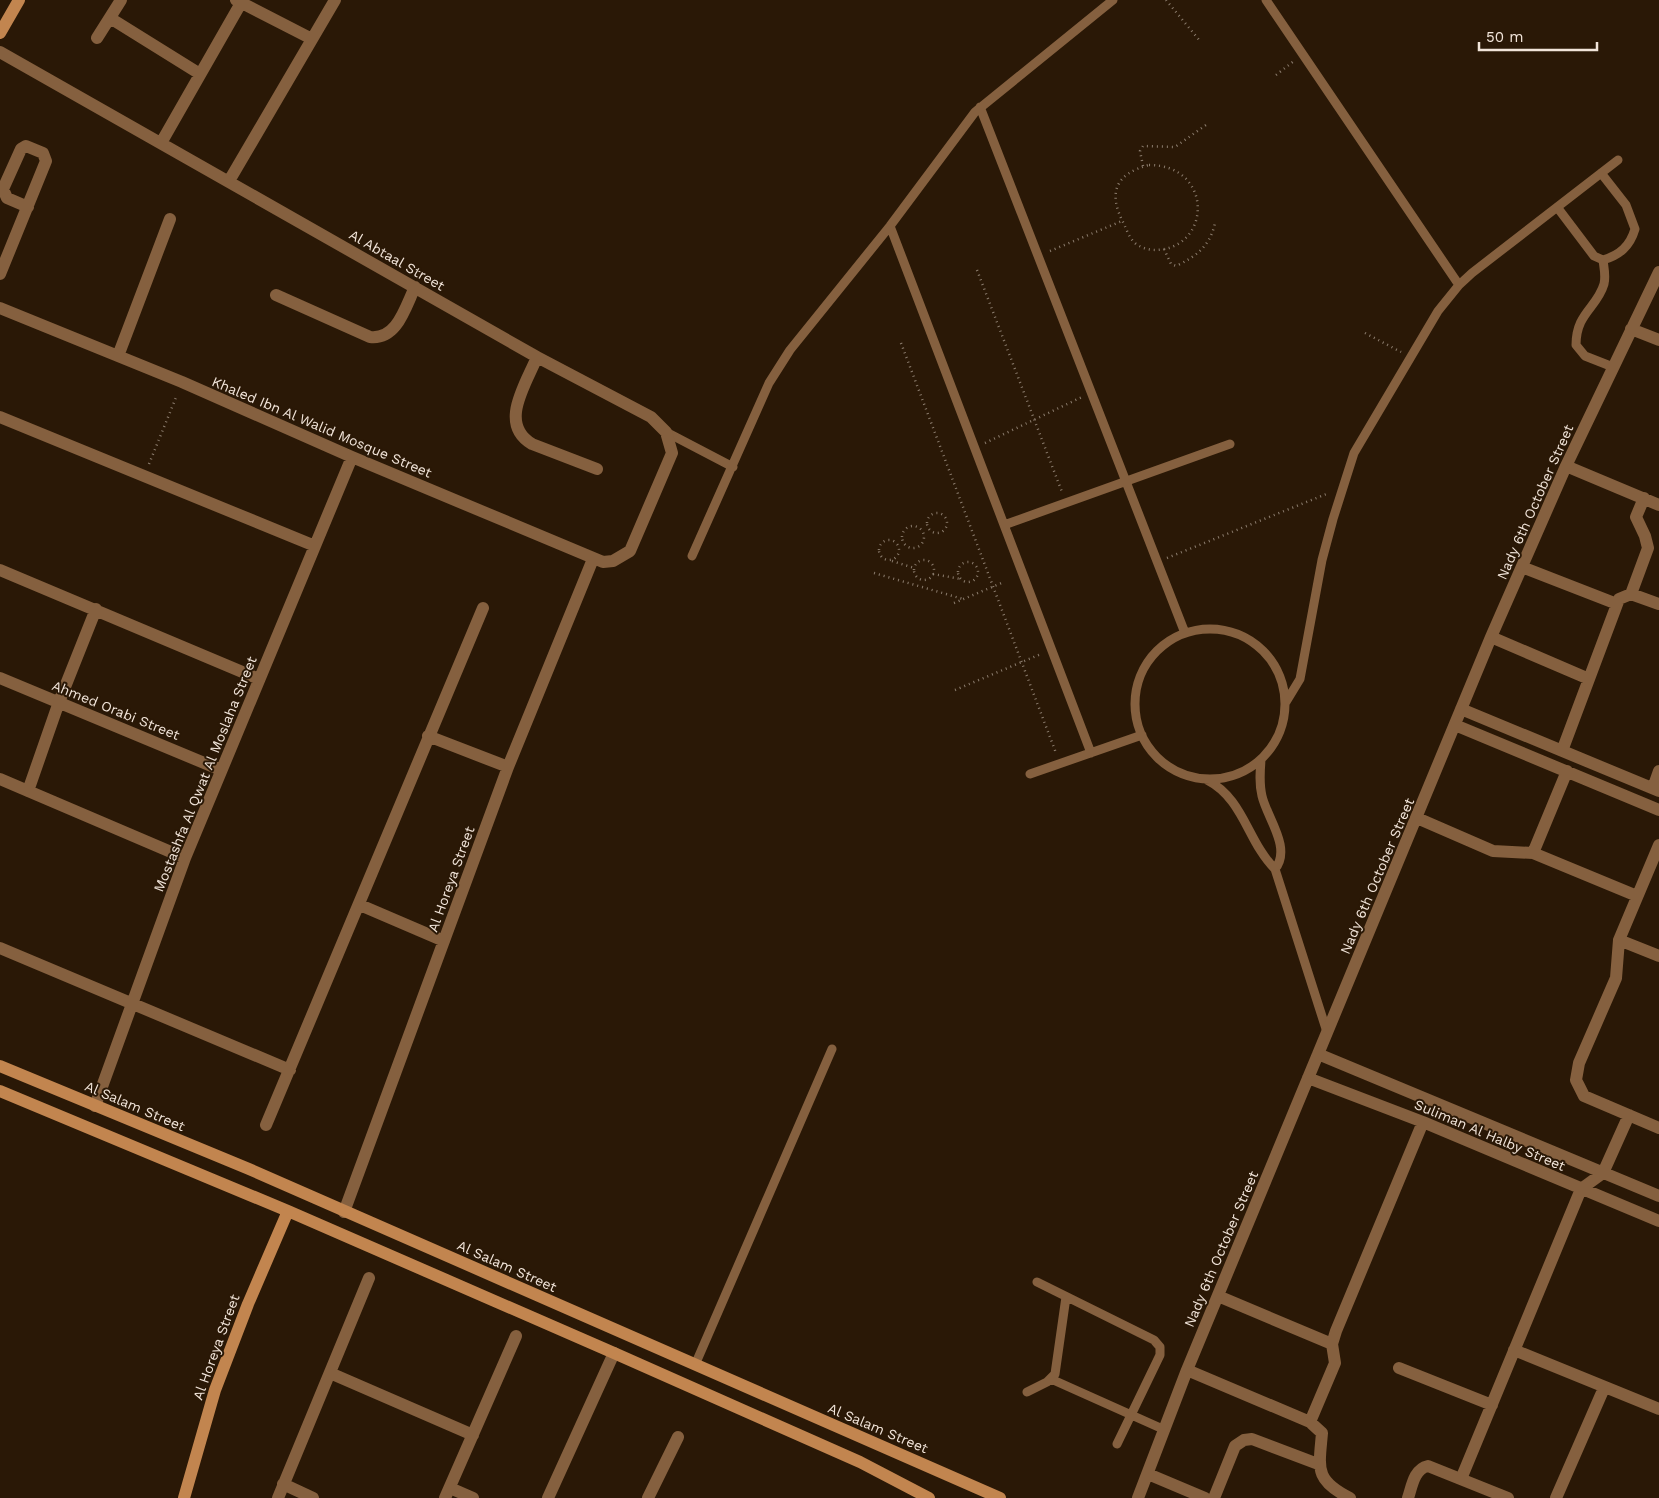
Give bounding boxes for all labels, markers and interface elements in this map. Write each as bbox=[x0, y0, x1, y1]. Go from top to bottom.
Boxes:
scale bar bbox=[1479, 20, 1596, 52]
text: 50 m bbox=[1486, 28, 1523, 46]
street label: Al Abtaal Street bbox=[346, 226, 448, 294]
street label: Khaled Ibn Al Walid Mosque Street bbox=[210, 373, 434, 481]
street label: Nady 6th October Street bbox=[1494, 422, 1577, 582]
street label: Mostashfa Al Qwat Al Moslaha Street bbox=[150, 654, 260, 894]
street label: Ahmed Orabi Street bbox=[50, 677, 182, 743]
street label: Nady 6th October Street bbox=[1337, 795, 1417, 956]
street label: Al Horeya Street bbox=[424, 824, 478, 934]
street label: Al Salam Street bbox=[83, 1078, 188, 1134]
street label: Suliman Al Halby Street bbox=[1412, 1096, 1568, 1174]
street label: Nady 6th October Street bbox=[1181, 1168, 1261, 1329]
street label: Al Salam Street bbox=[455, 1237, 559, 1295]
street label: Al Horeya Street bbox=[189, 1292, 243, 1402]
street label: Al Salam Street bbox=[826, 1400, 931, 1456]

